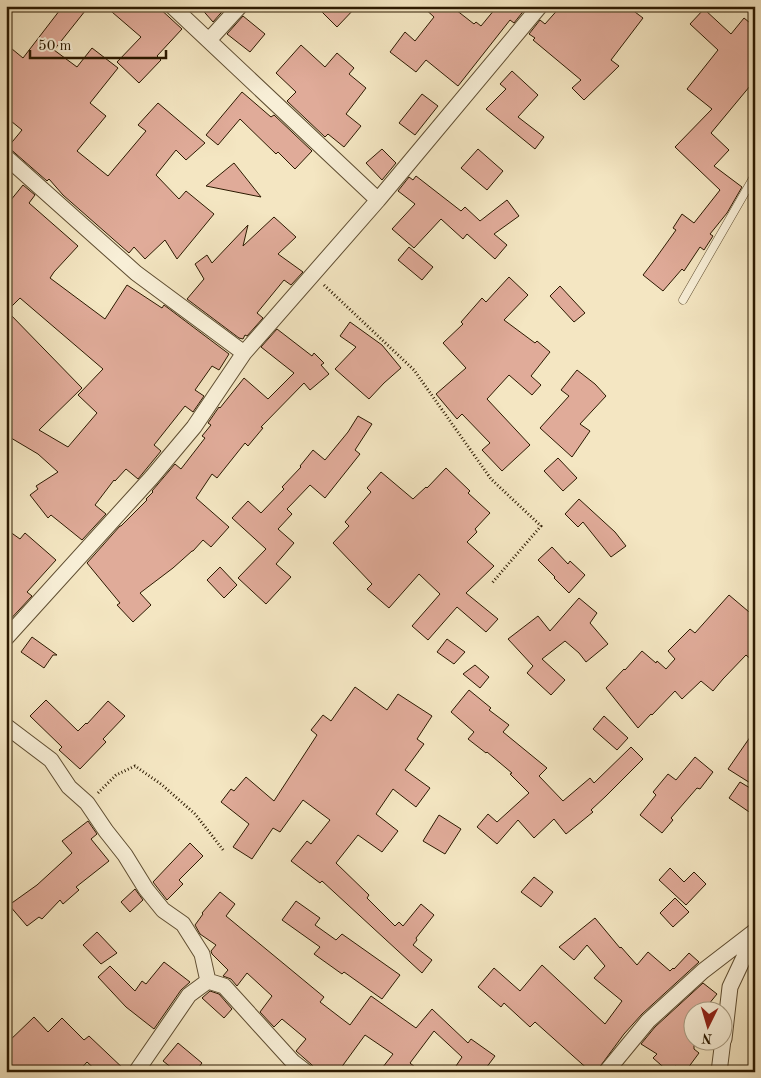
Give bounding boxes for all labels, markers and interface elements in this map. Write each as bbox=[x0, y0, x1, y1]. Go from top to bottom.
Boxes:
scale bar bbox=[30, 28, 166, 60]
text: 50 m bbox=[38, 39, 72, 54]
north arrow bbox=[684, 1000, 734, 1050]
text: N bbox=[701, 1030, 713, 1045]

